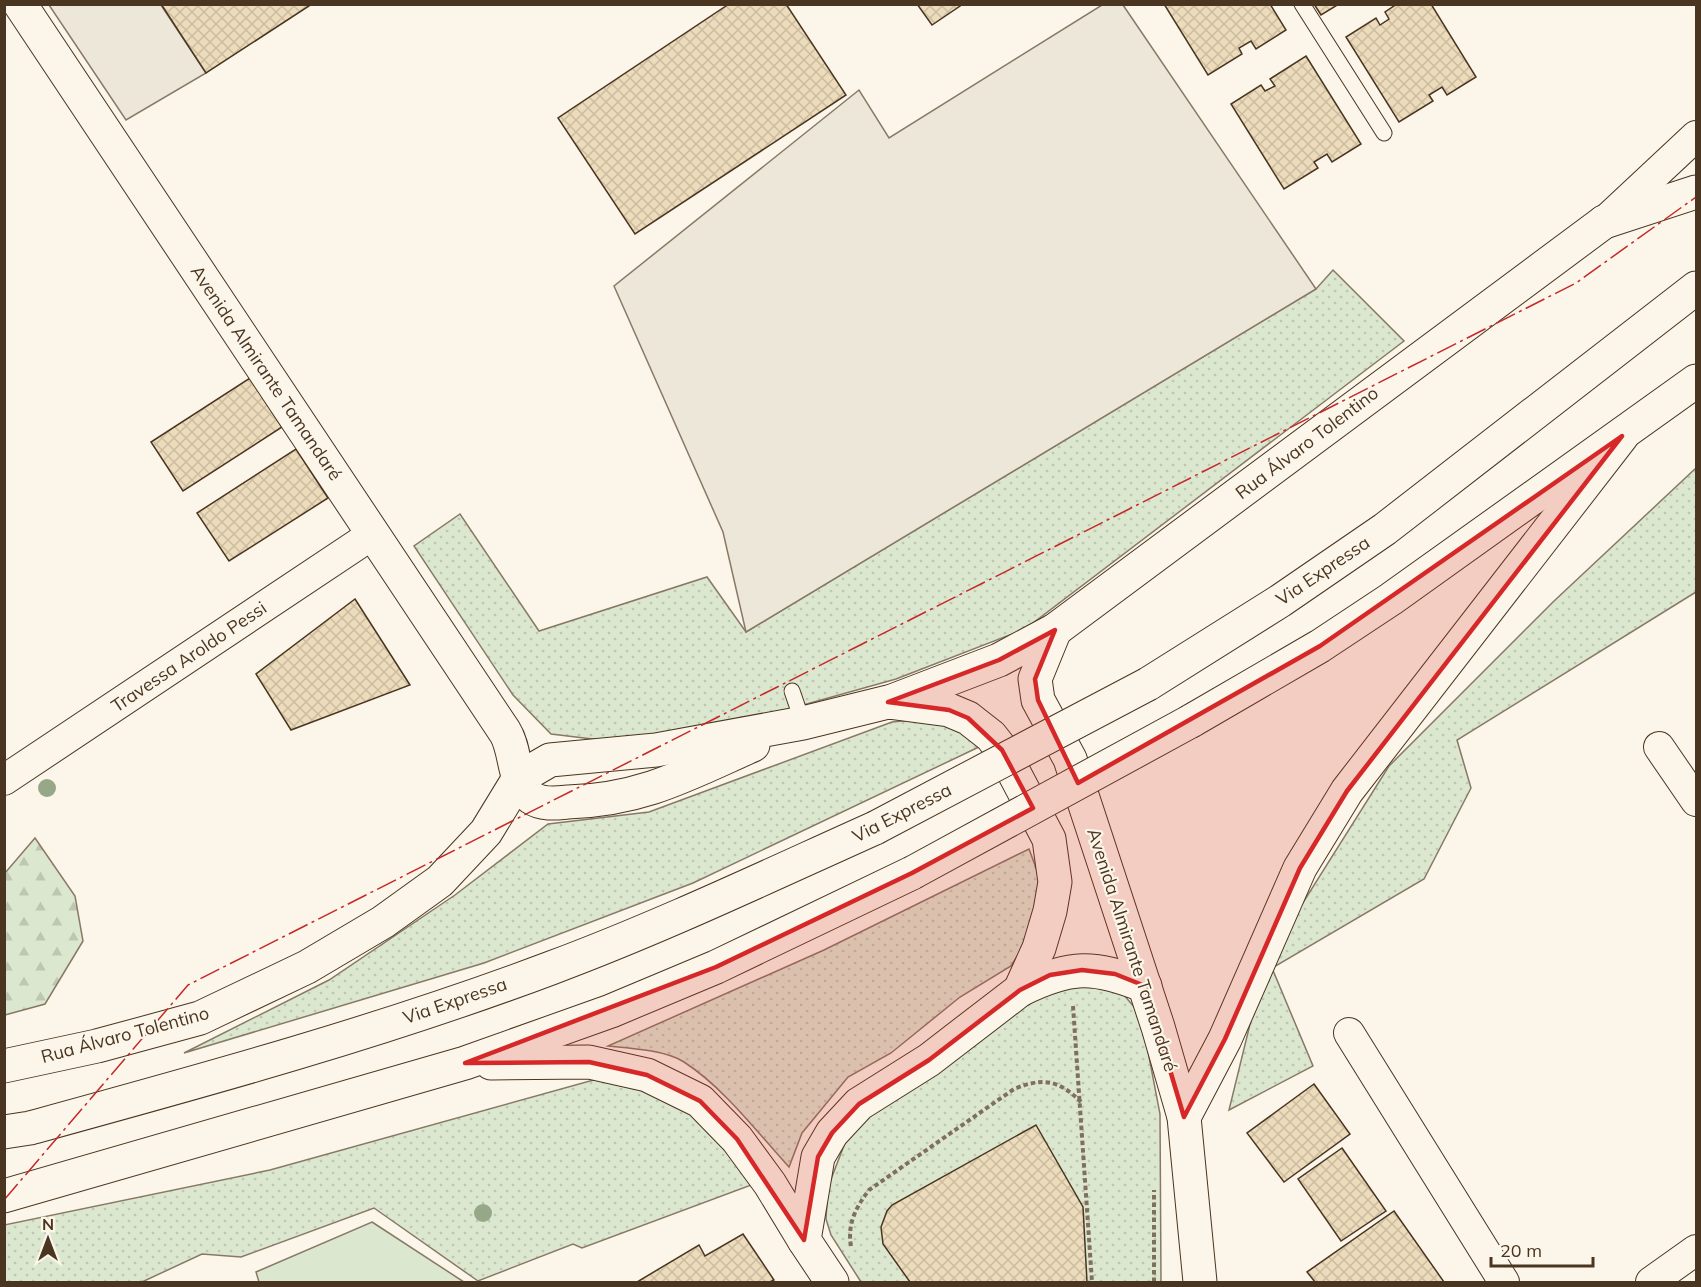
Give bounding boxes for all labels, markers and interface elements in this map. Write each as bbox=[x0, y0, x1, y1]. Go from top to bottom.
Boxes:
street label: Avenida Almirante Tamandaré bbox=[186, 261, 347, 485]
street label: Rua Álvaro Tolentino bbox=[1231, 381, 1383, 504]
street label: Via Expressa bbox=[1271, 531, 1374, 610]
street label: Travessa Aroldo Pessi bbox=[107, 596, 271, 717]
street label: Via Expressa bbox=[848, 778, 955, 847]
street label: Avenida Almirante Tamandaré bbox=[1082, 825, 1183, 1074]
street label: Via Expressa bbox=[400, 972, 510, 1029]
street label: Rua Álvaro Tolentino bbox=[38, 1001, 212, 1068]
north arrow bbox=[18, 1209, 78, 1269]
text: N bbox=[42, 1214, 54, 1234]
scale bar bbox=[1491, 1230, 1593, 1268]
text: 20 m bbox=[1500, 1239, 1542, 1262]

